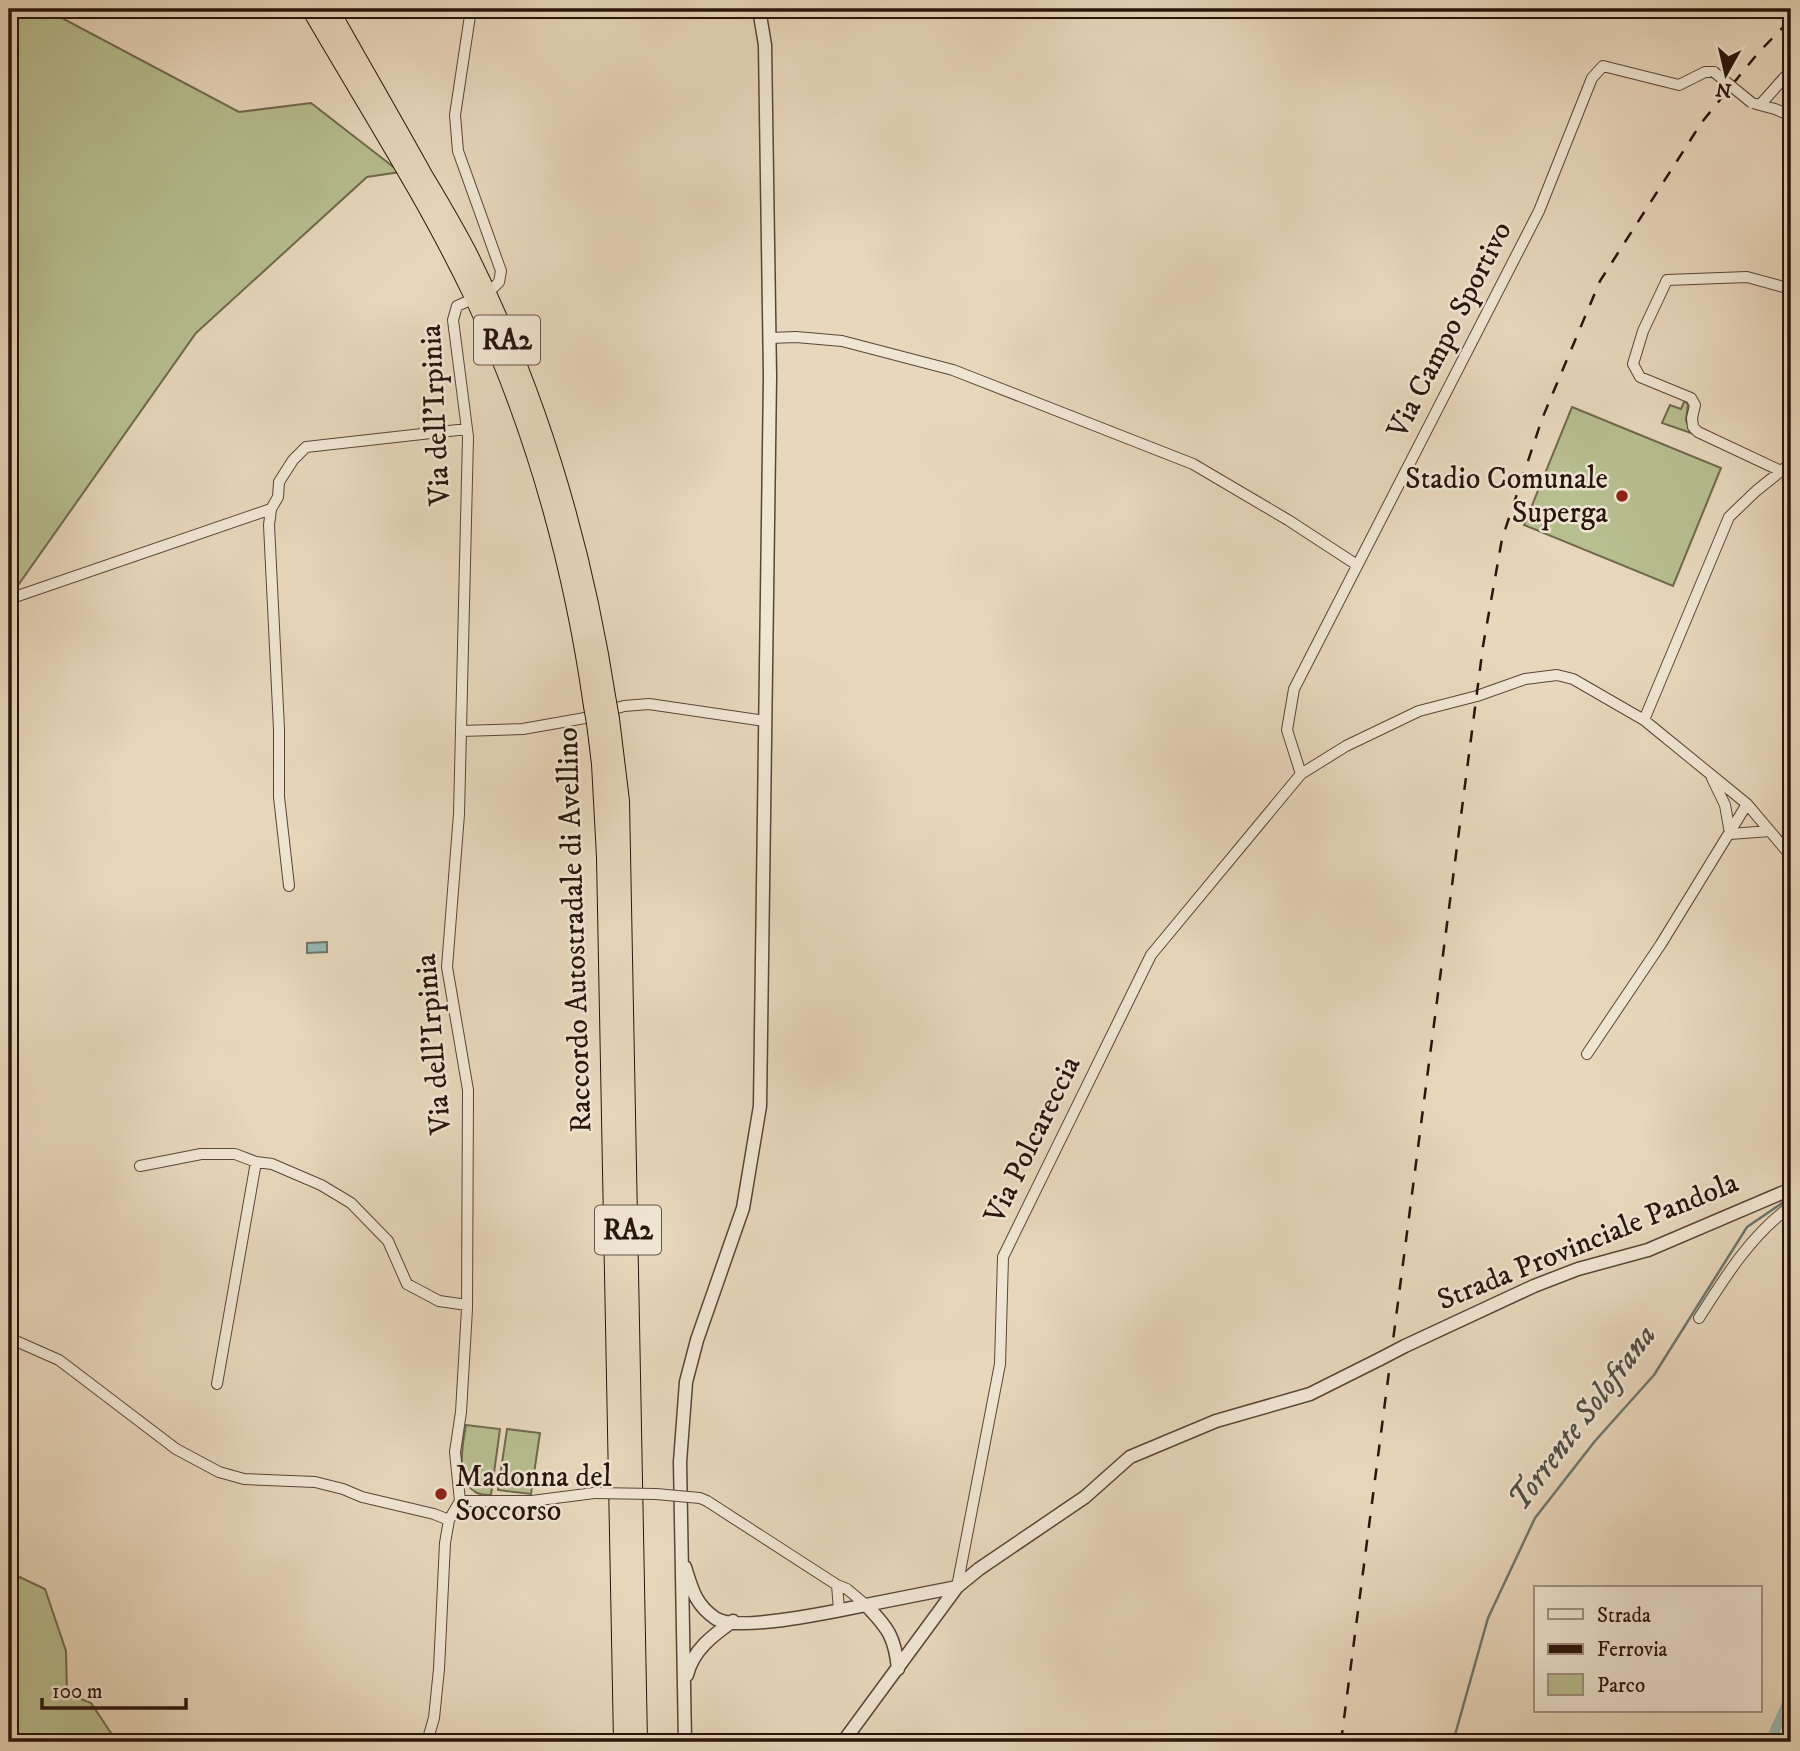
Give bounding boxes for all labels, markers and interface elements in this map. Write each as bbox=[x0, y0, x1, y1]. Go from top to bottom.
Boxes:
north arrow bbox=[1692, 38, 1762, 108]
text: N bbox=[1714, 77, 1733, 102]
street label: Via Campo Sportivo bbox=[1379, 215, 1521, 446]
road number: RA2 bbox=[474, 316, 540, 364]
street label: Via dell'Irpinia bbox=[413, 323, 459, 507]
place label: Stadio Comunale Superga bbox=[1405, 461, 1608, 532]
marker: Stadio Comunale Superga bbox=[1614, 488, 1630, 504]
street label: Raccordo Autostradale di Avellino bbox=[549, 726, 601, 1134]
street label: Via dell'Irpinia bbox=[408, 952, 460, 1137]
street label: Via Polcareccia bbox=[976, 1050, 1090, 1231]
street label: Strada Provinciale Pandola bbox=[1432, 1165, 1744, 1319]
road number: RA2 bbox=[595, 1206, 661, 1254]
water label: Torrente Solofrana bbox=[1500, 1317, 1666, 1519]
place label: Madonna del Soccorso bbox=[455, 1459, 612, 1530]
marker: Madonna del Soccorso bbox=[433, 1486, 449, 1502]
legend bbox=[1534, 1586, 1762, 1712]
text: Strada bbox=[1597, 1603, 1651, 1629]
text: Ferrovia bbox=[1597, 1637, 1668, 1663]
scale bar bbox=[42, 1667, 186, 1711]
text: Parco bbox=[1597, 1673, 1645, 1699]
text: 100 m bbox=[52, 1679, 103, 1705]

